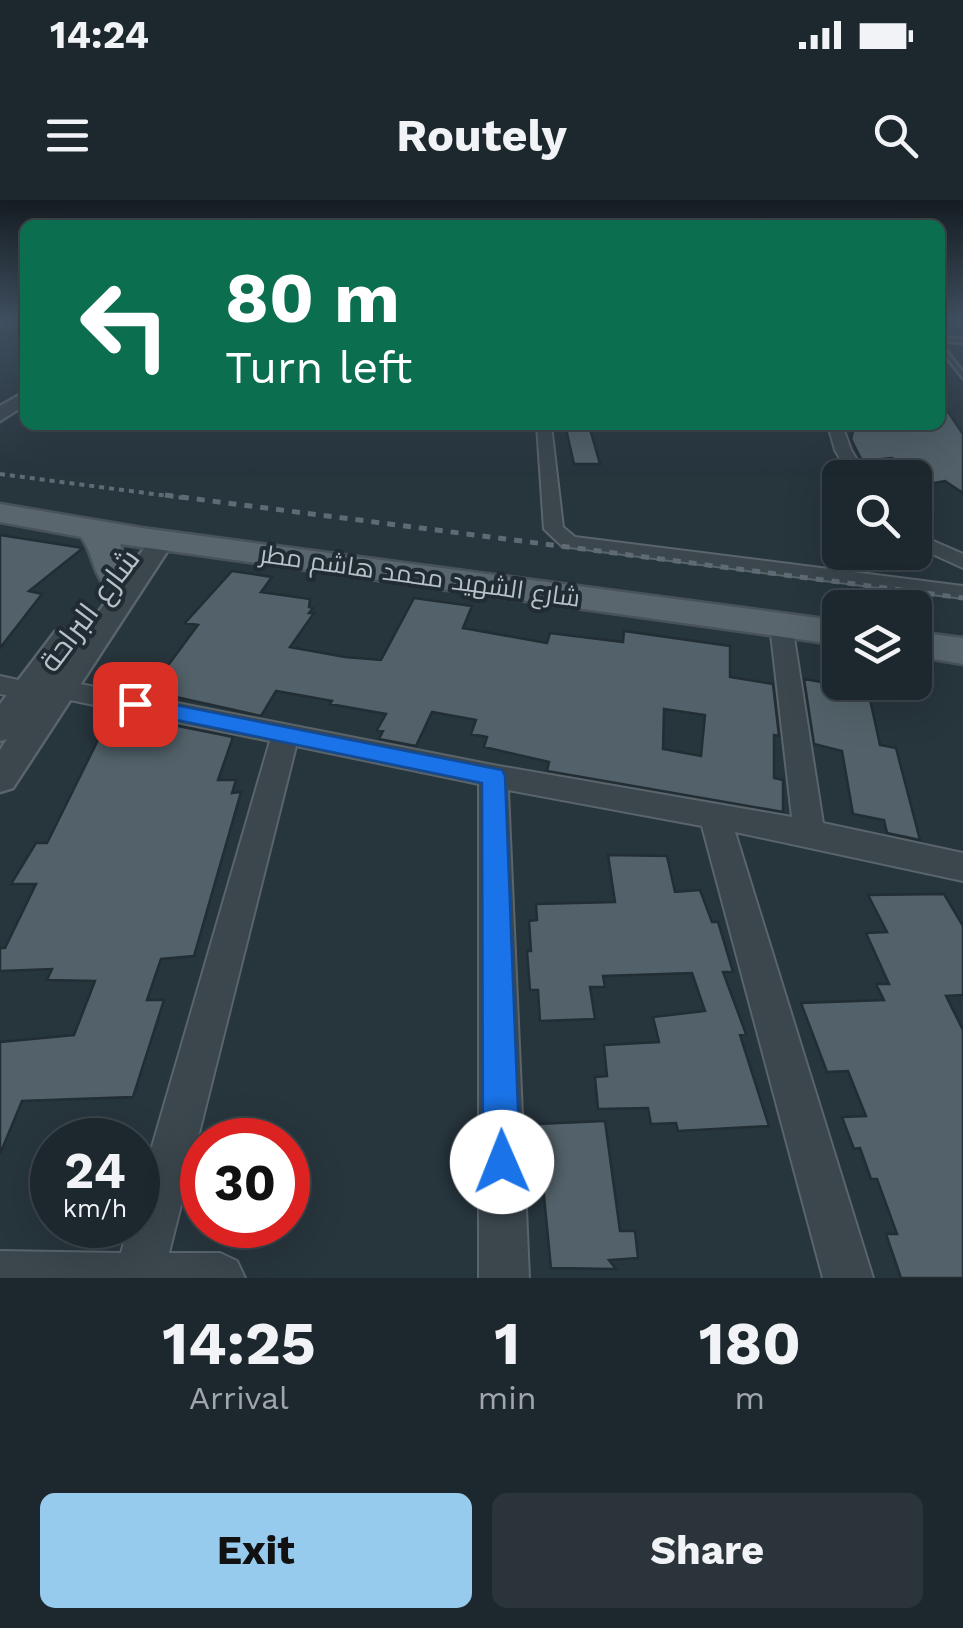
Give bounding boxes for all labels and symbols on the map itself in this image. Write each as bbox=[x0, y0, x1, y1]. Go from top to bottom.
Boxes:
street label: شارع الشهيد محمد هاشم مطر bbox=[256, 539, 582, 616]
street label: شارع البراحة bbox=[32, 542, 149, 680]
pin bbox=[93, 662, 178, 747]
position arrow bbox=[450, 1110, 554, 1214]
speed limit sign: 30 bbox=[180, 1118, 310, 1248]

